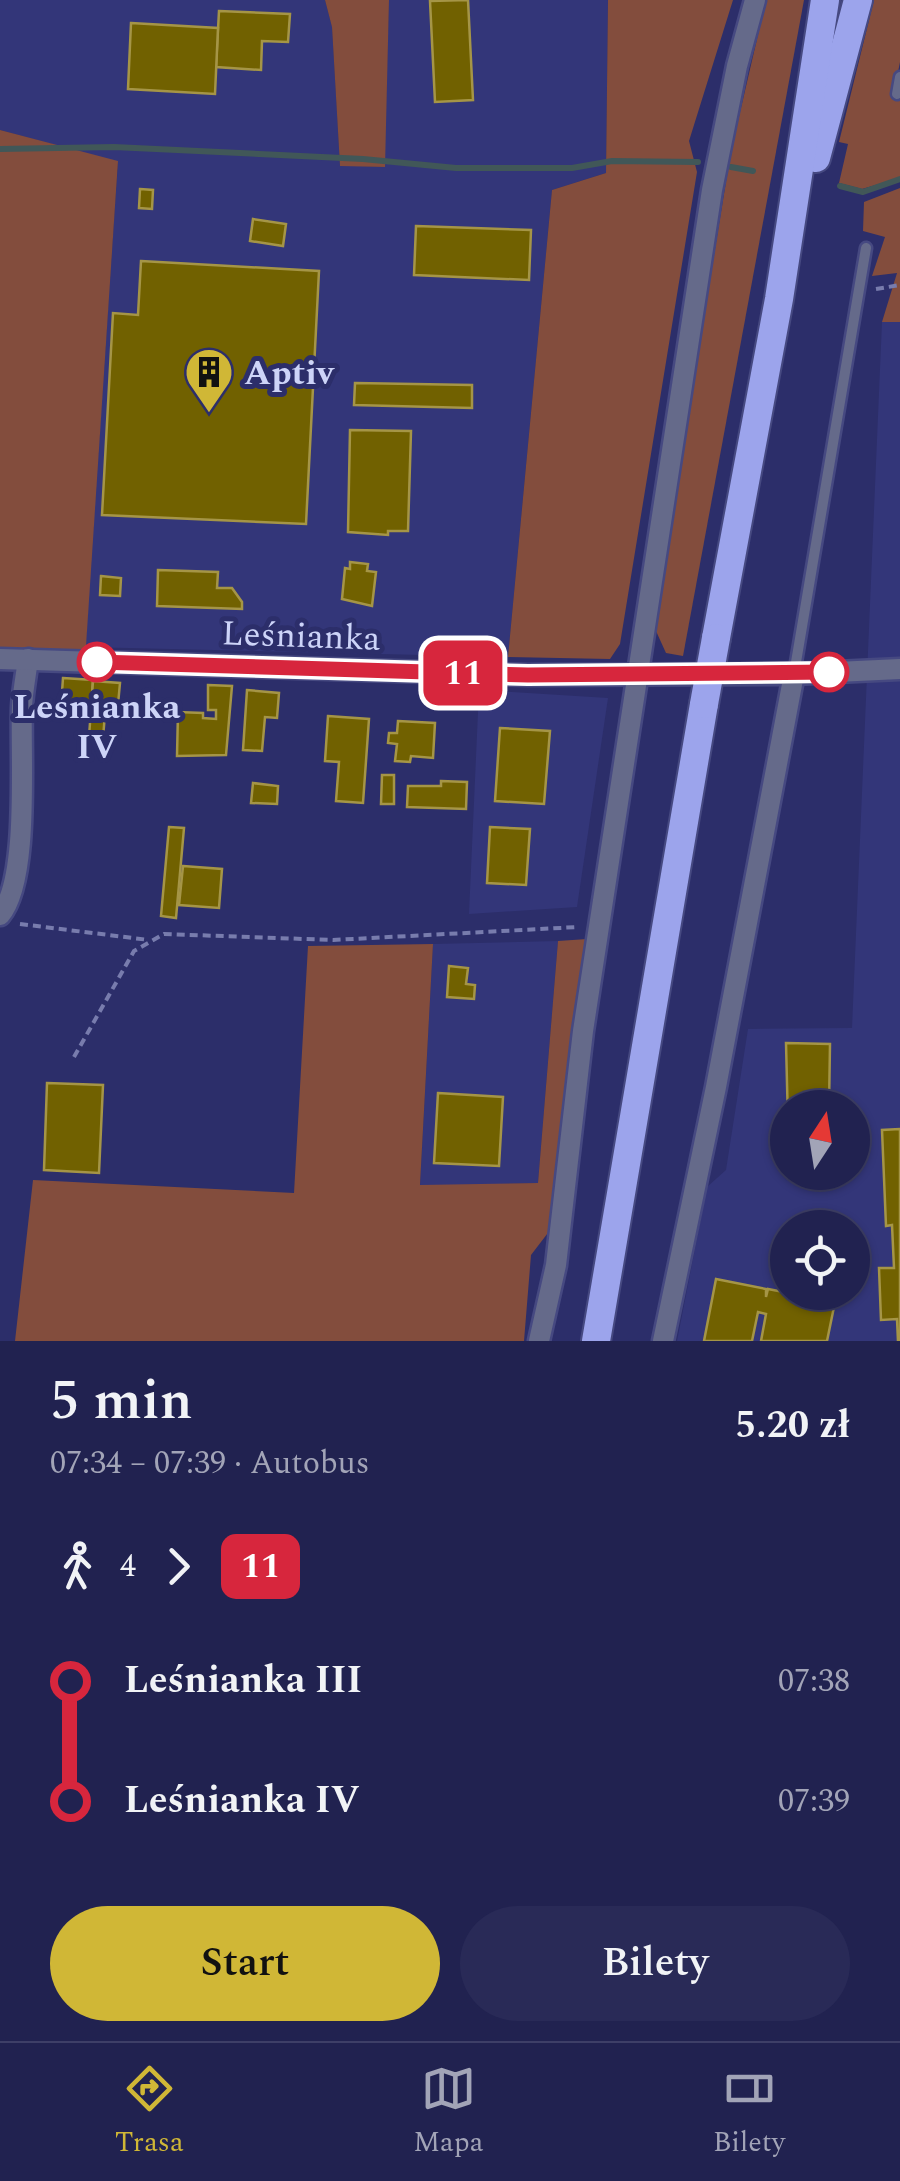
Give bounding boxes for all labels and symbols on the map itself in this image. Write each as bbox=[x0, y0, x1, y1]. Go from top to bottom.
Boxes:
building icon: Aptiv bbox=[183, 346, 235, 414]
place label: Aptiv bbox=[244, 347, 335, 400]
street label: Leśnianka bbox=[221, 607, 381, 666]
line badge: 11 bbox=[418, 640, 508, 706]
marker: Leśnianka IV bbox=[78, 643, 116, 681]
unlabelled marker bbox=[810, 653, 848, 691]
place label: Leśnianka IV bbox=[13, 681, 181, 774]
north arrow bbox=[770, 1090, 870, 1190]

